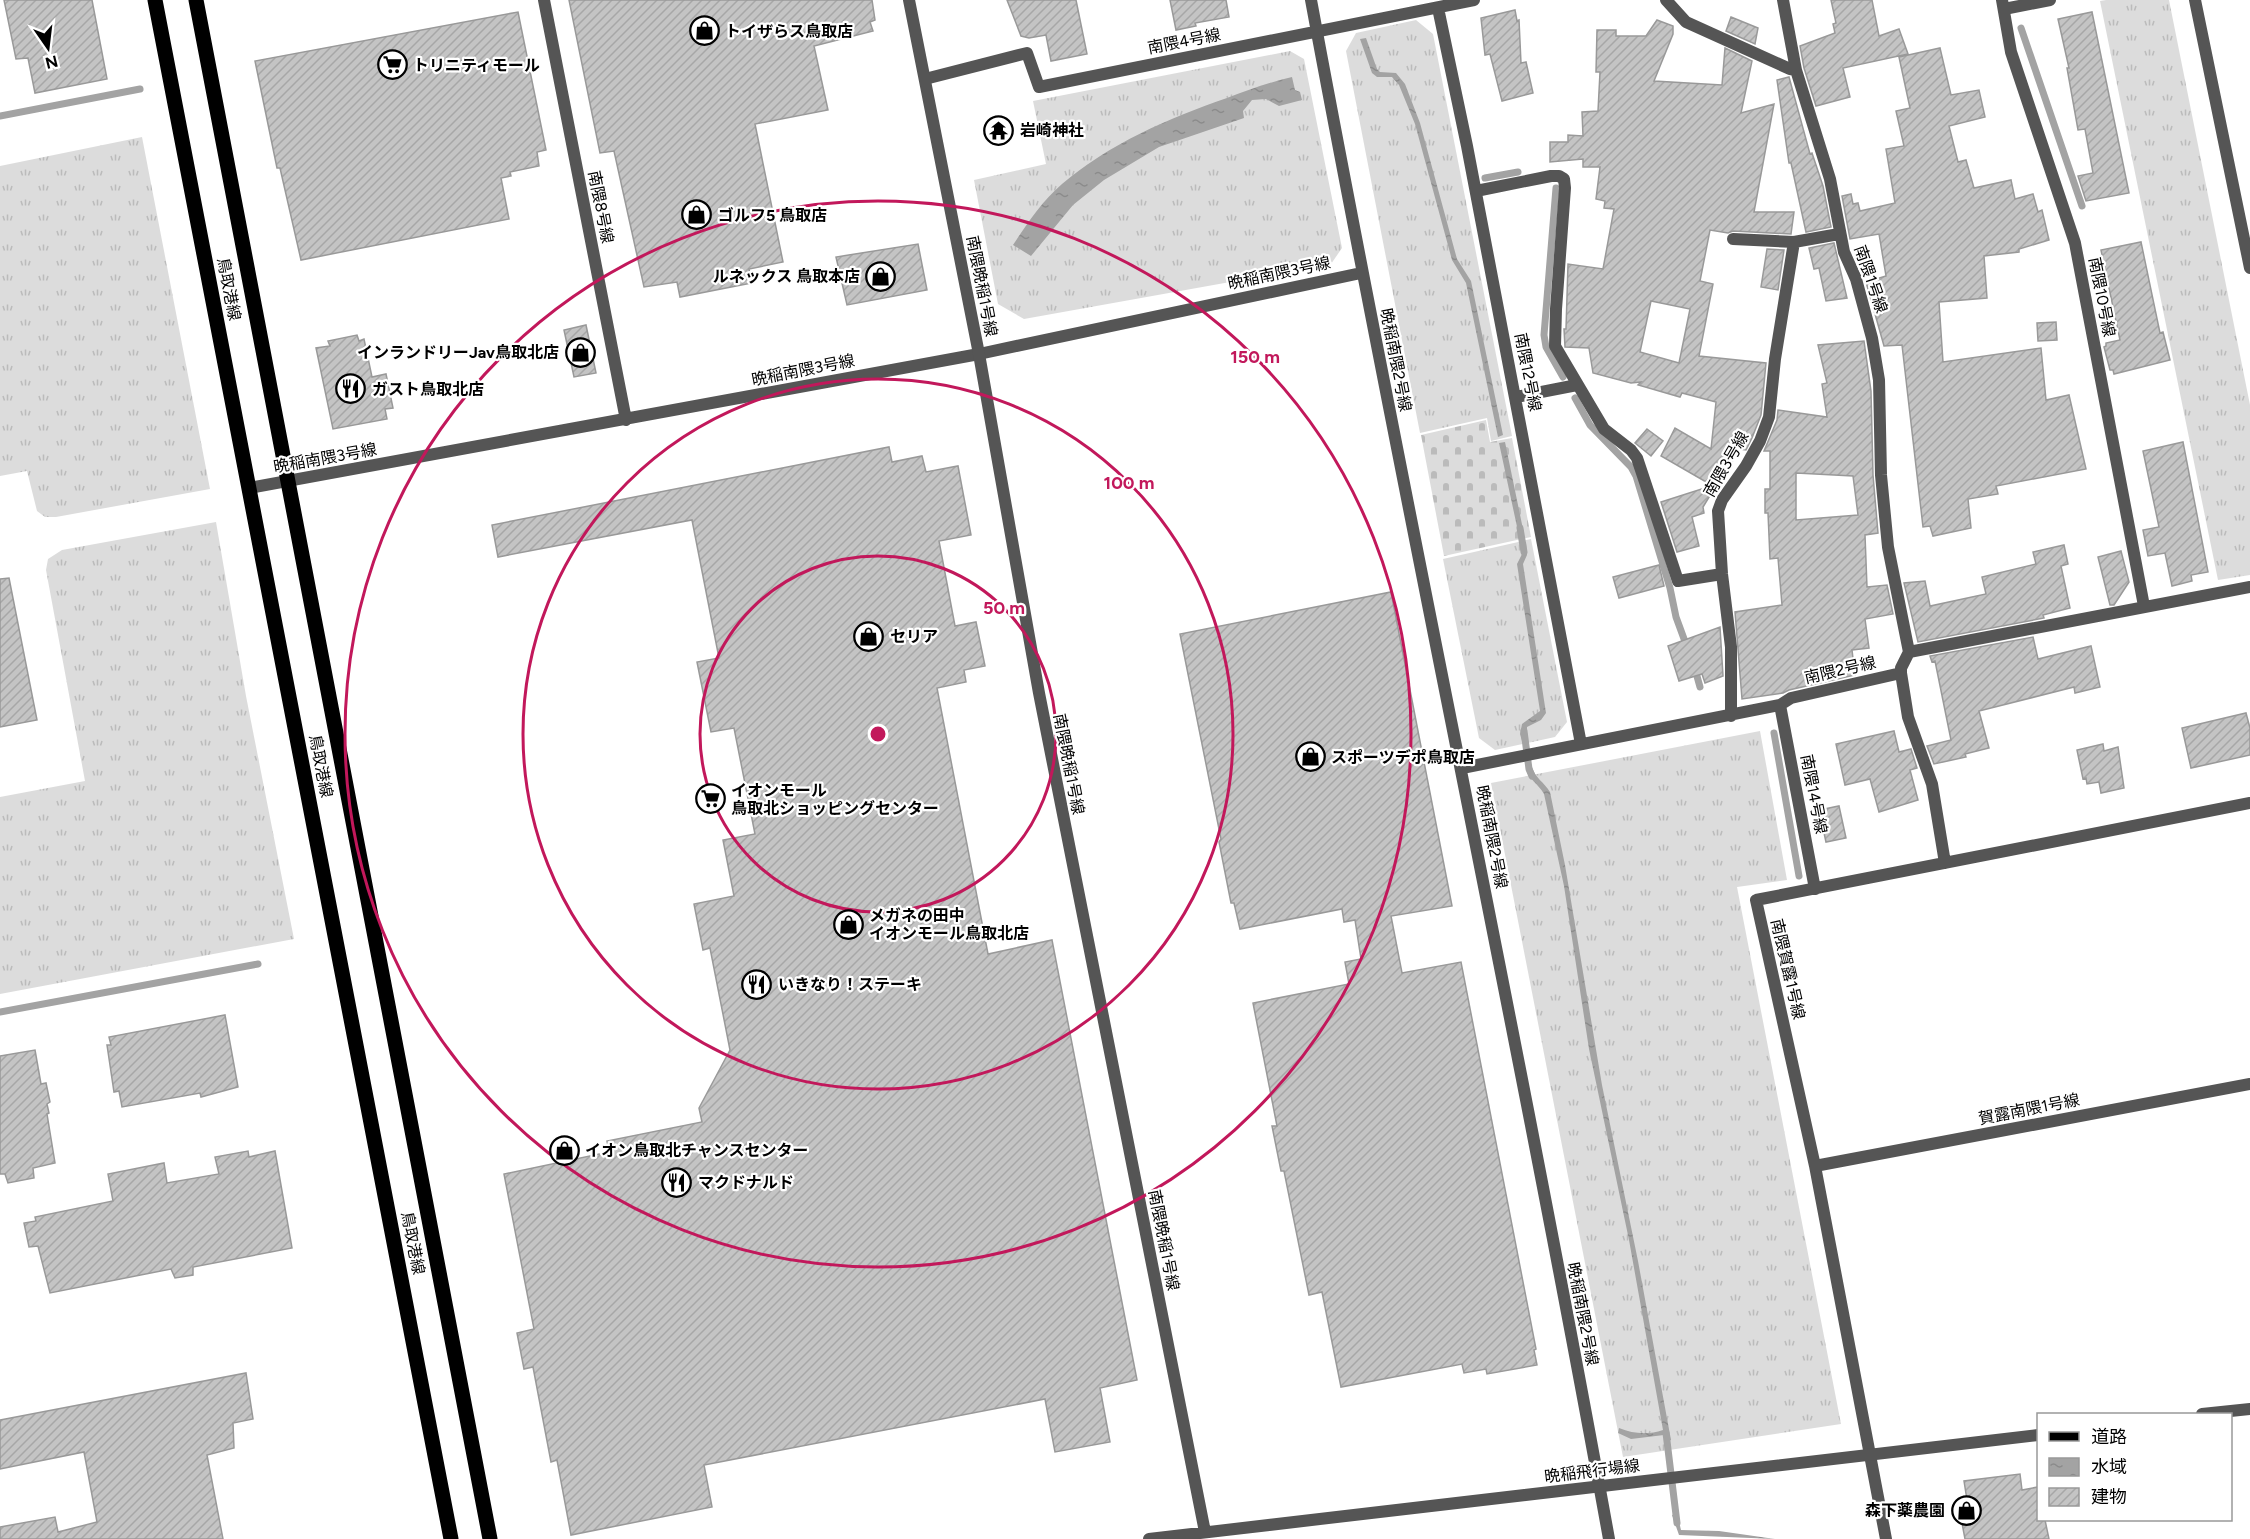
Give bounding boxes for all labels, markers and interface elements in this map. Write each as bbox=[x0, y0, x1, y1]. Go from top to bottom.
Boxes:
shop icon: トイザらス鳥取店 bbox=[688, 15, 720, 47]
north arrow bbox=[18, 18, 78, 78]
place label: トイザらス鳥取店 bbox=[725, 22, 853, 41]
street label: 南隈4号線 bbox=[1146, 25, 1222, 57]
supermarket icon: トリニティモール bbox=[376, 49, 408, 81]
text: N bbox=[43, 51, 60, 73]
place label: トリニティモール bbox=[413, 56, 540, 75]
temple icon: 岩崎神社 bbox=[983, 114, 1015, 146]
place label: 岩崎神社 bbox=[1020, 121, 1084, 140]
street label: 南隈8号線 bbox=[585, 169, 617, 245]
shop icon: ゴルフ5 鳥取店 bbox=[681, 199, 713, 231]
place label: ゴルフ5 鳥取店 bbox=[718, 206, 827, 225]
street label: 南隈晩稲1号線 bbox=[963, 234, 1001, 338]
street label: 南隈1号線 bbox=[1851, 243, 1891, 315]
street label: 晩稲南隈3号線 bbox=[1226, 253, 1332, 293]
street label: 南隈10号線 bbox=[2085, 255, 2119, 339]
street label: 鳥取港線 bbox=[214, 256, 244, 322]
shop icon: ルネックス 鳥取本店 bbox=[865, 260, 897, 292]
place label: ルネックス 鳥取本店 bbox=[713, 267, 860, 286]
street label: 晩稲南隈2号線 bbox=[1377, 307, 1415, 413]
street label: 南隈12号線 bbox=[1511, 331, 1545, 413]
shop icon: インランドリーJav鳥取北店 bbox=[564, 336, 596, 368]
place label: インランドリーJav鳥取北店 bbox=[357, 343, 559, 362]
text: 150 m bbox=[1230, 346, 1280, 368]
street label: 晩稲南隈3号線 bbox=[750, 351, 856, 389]
restaurant icon: ガスト鳥取北店 bbox=[335, 373, 367, 405]
place label: ガスト鳥取北店 bbox=[372, 380, 484, 399]
street label: 南隈3号線 bbox=[1700, 428, 1752, 500]
street label: 晩稲南隈3号線 bbox=[272, 440, 378, 476]
text: 100 m bbox=[1104, 472, 1154, 494]
text: 50 m bbox=[983, 597, 1025, 619]
shop icon: セリア bbox=[853, 620, 885, 652]
place label: セリア bbox=[890, 627, 938, 646]
street label: 南隈2号線 bbox=[1802, 653, 1878, 687]
street label: 南隈晩稲1号線 bbox=[1050, 712, 1088, 816]
centre of rings bbox=[868, 724, 888, 744]
street label: 鳥取港線 bbox=[306, 733, 336, 799]
shop icon: スポーツデポ鳥取店 bbox=[1294, 741, 1326, 773]
place label: スポーツデポ鳥取店 bbox=[1331, 748, 1475, 767]
street label: 南隈14号線 bbox=[1797, 753, 1831, 835]
place label: イオンモール 鳥取北ショッピングセンター bbox=[731, 781, 939, 818]
supermarket icon: イオンモール 鳥取北ショッピングセンター bbox=[694, 783, 726, 815]
street label: 晩稲南隈2号線 bbox=[1473, 784, 1511, 890]
place label: メガネの田中 イオンモール鳥取北店 bbox=[869, 906, 1029, 943]
shop icon: メガネの田中 イオンモール鳥取北店 bbox=[832, 908, 864, 940]
street label: 南隈賀露1号線 bbox=[1767, 917, 1809, 1021]
restaurant icon: いきなり！ステーキ bbox=[741, 968, 773, 1000]
place label: いきなり！ステーキ bbox=[778, 975, 922, 994]
street label: 賀露南隈1号線 bbox=[1977, 1090, 2081, 1128]
shop icon: イオン鳥取北チャンスセンター bbox=[548, 1134, 580, 1166]
place label: イオン鳥取北チャンスセンター bbox=[585, 1141, 809, 1160]
restaurant icon: マクドナルド bbox=[661, 1166, 693, 1198]
place label: マクドナルド bbox=[698, 1173, 794, 1192]
street label: 南隈晩稲1号線 bbox=[1145, 1188, 1183, 1292]
street label: 鳥取港線 bbox=[398, 1210, 428, 1276]
street label: 晩稲南隈2号線 bbox=[1564, 1261, 1602, 1367]
legend bbox=[2037, 1413, 2232, 1521]
text: 道路 bbox=[2091, 1426, 2127, 1448]
street label: 晩稲飛行場線 bbox=[1543, 1456, 1641, 1486]
text: 水域 bbox=[2091, 1456, 2127, 1478]
text: 建物 bbox=[2091, 1486, 2127, 1508]
shop icon: 森下薬農園 bbox=[1950, 1494, 1982, 1526]
place label: 森下薬農園 bbox=[1865, 1501, 1945, 1520]

